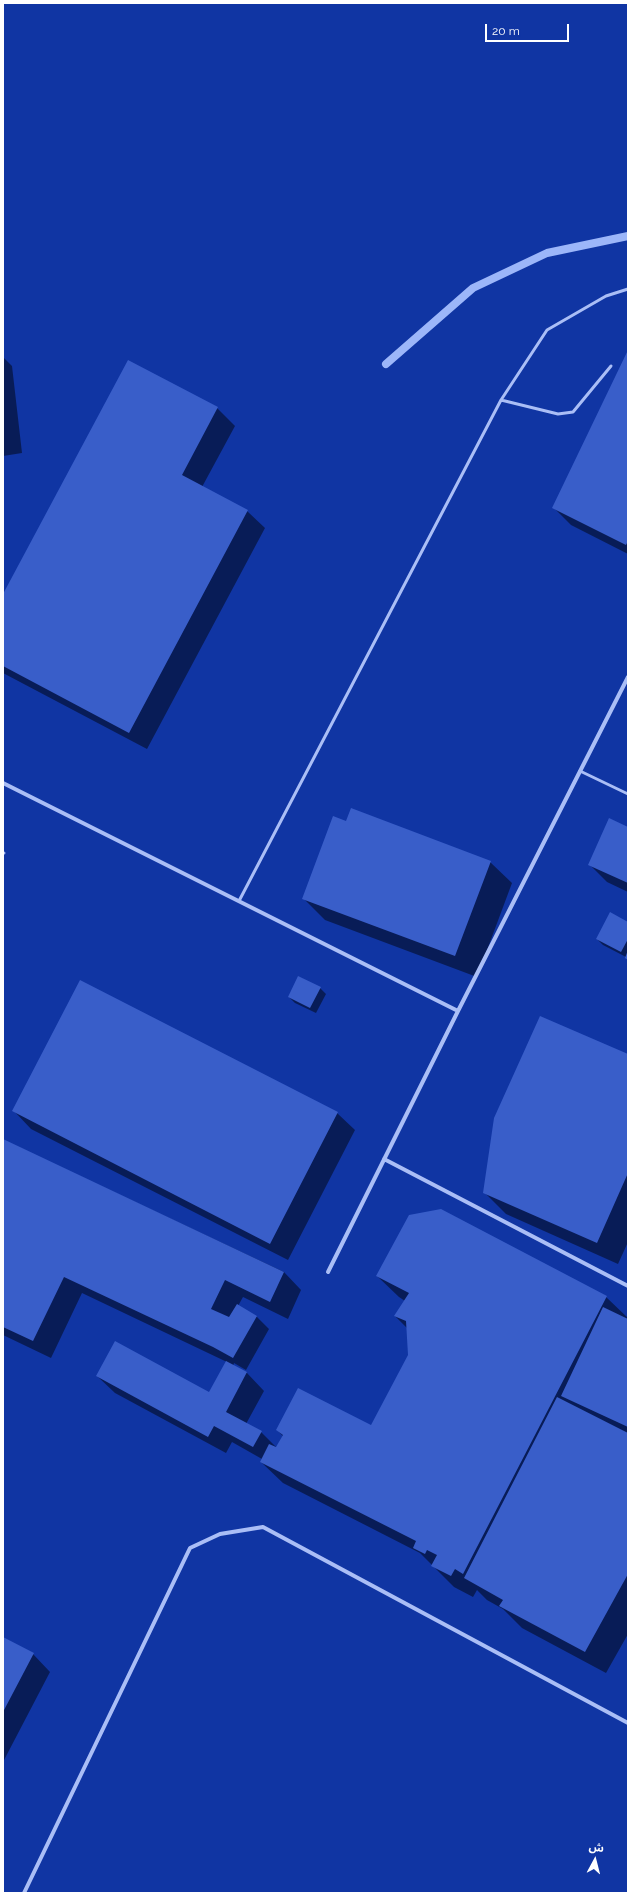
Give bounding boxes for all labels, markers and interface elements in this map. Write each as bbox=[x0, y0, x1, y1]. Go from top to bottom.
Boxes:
scale bar bbox=[487, 16, 571, 42]
text: 20 m bbox=[492, 24, 520, 38]
north arrow bbox=[575, 1840, 615, 1880]
text: ش bbox=[588, 1840, 605, 1855]

